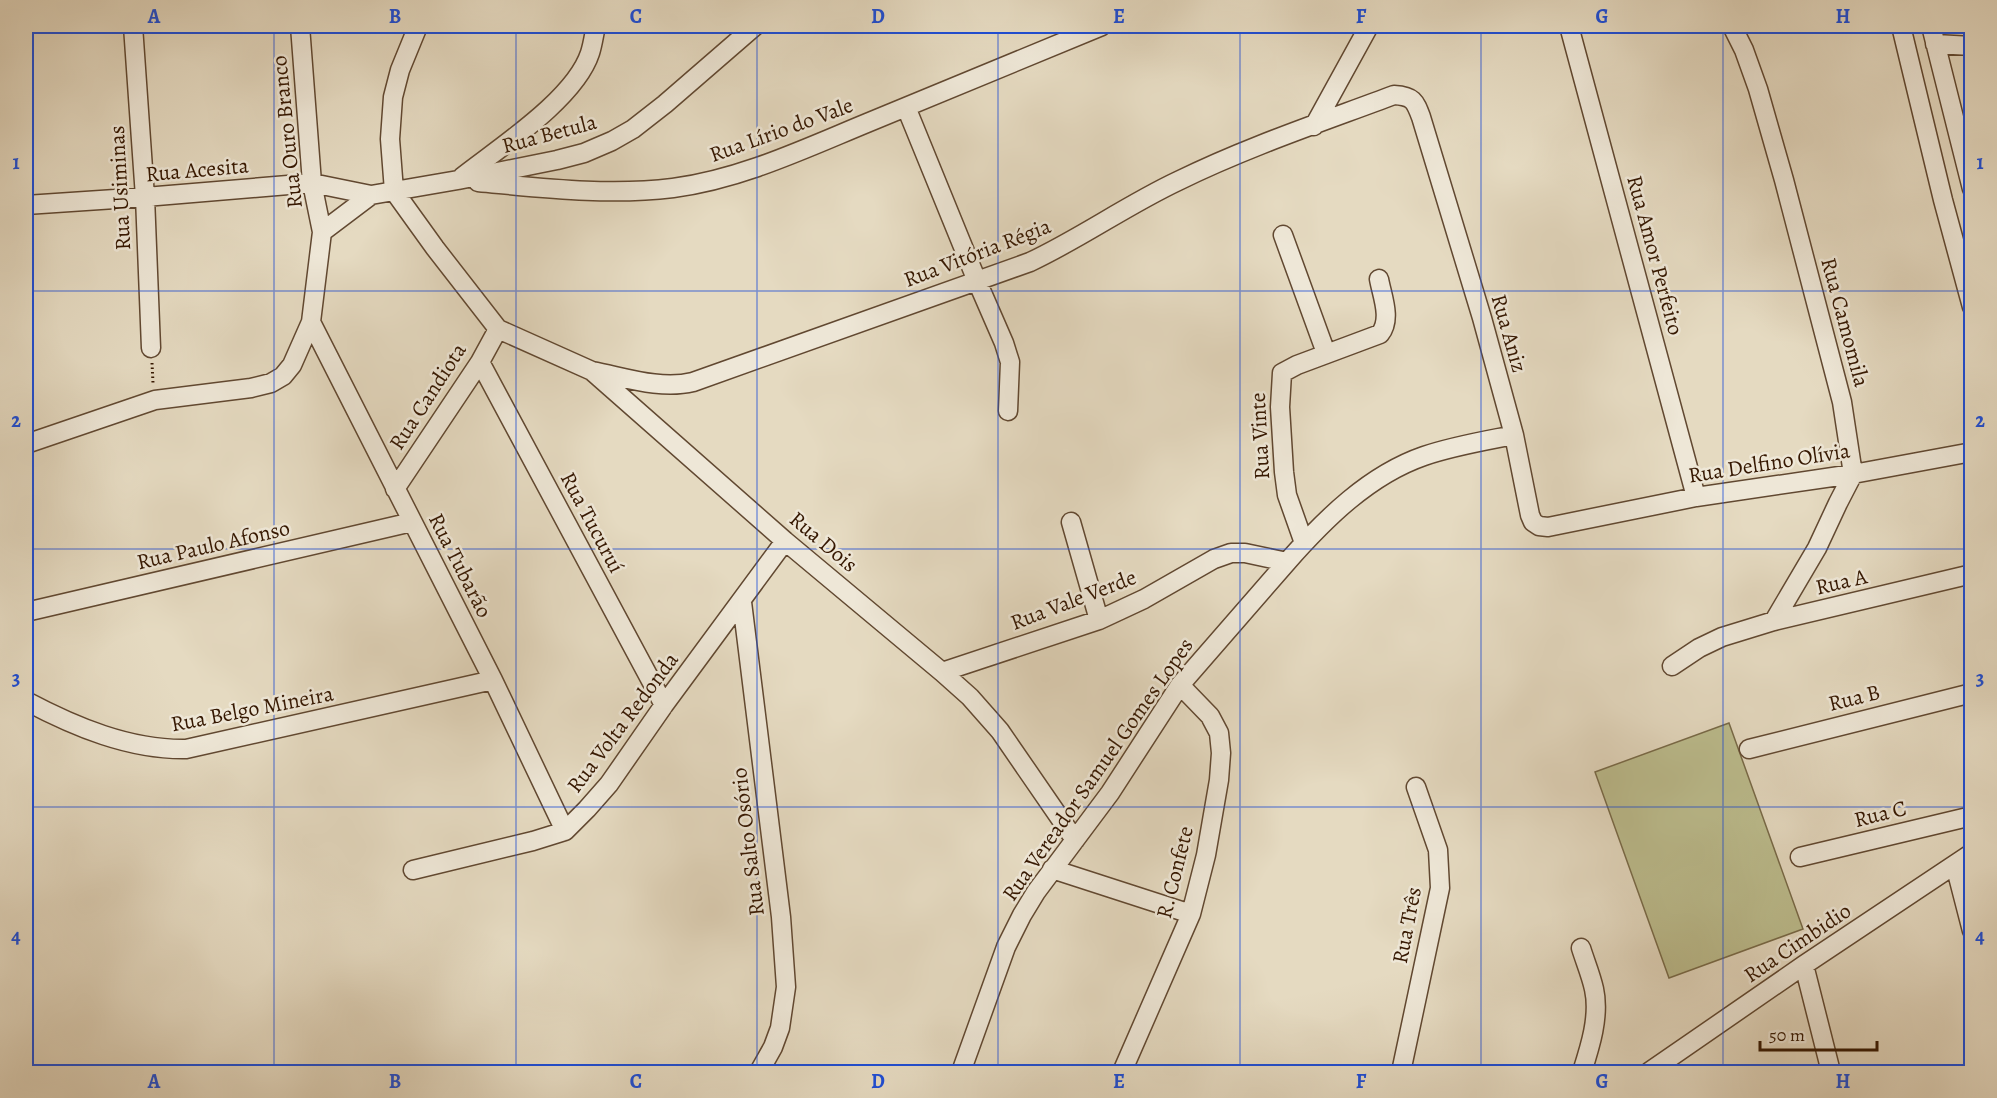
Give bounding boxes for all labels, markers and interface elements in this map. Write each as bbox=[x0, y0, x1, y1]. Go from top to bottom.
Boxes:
text: A bbox=[147, 3, 161, 30]
text: B bbox=[389, 3, 401, 30]
text: C bbox=[630, 3, 642, 30]
text: D bbox=[871, 3, 885, 30]
text: E bbox=[1113, 3, 1125, 30]
text: F bbox=[1356, 3, 1367, 30]
text: G bbox=[1595, 3, 1609, 30]
text: H bbox=[1836, 3, 1851, 30]
street label: Rua Ouro Branco bbox=[264, 54, 310, 210]
street label: Rua Lírio do Vale bbox=[705, 90, 857, 170]
street label: Rua Betula bbox=[499, 107, 601, 161]
street label: Rua Usiminas bbox=[102, 125, 138, 251]
text: 1 bbox=[12, 149, 20, 176]
text: 1 bbox=[1976, 149, 1984, 176]
street label: Rua Acesita bbox=[144, 150, 251, 189]
street label: Rua Amor Perfeito bbox=[1619, 172, 1691, 339]
street label: Rua Vitória Régia bbox=[899, 211, 1056, 295]
street label: Rua Camomila bbox=[1813, 254, 1877, 391]
street label: Rua Aniz bbox=[1484, 291, 1534, 376]
street label: Rua Candiota bbox=[382, 337, 474, 456]
street label: Rua Vinte bbox=[1243, 392, 1277, 480]
text: 2 bbox=[11, 407, 21, 434]
text: 2 bbox=[1975, 407, 1985, 434]
street label: Rua Delfino Olívia bbox=[1686, 435, 1853, 491]
street label: Rua Tucuruí bbox=[553, 467, 631, 578]
street label: Rua Dois bbox=[783, 504, 864, 579]
street label: Rua Tubarão bbox=[421, 508, 499, 623]
street label: Rua Paulo Afonso bbox=[134, 513, 293, 577]
street label: Rua A bbox=[1812, 561, 1871, 602]
street label: Rua Vale Verde bbox=[1006, 562, 1140, 638]
street label: Rua Vereador Samuel Gomes Lopes bbox=[995, 632, 1200, 907]
street label: Rua Volta Redonda bbox=[560, 646, 686, 799]
text: 3 bbox=[12, 665, 20, 692]
text: 3 bbox=[1976, 665, 1984, 692]
street label: Rua B bbox=[1825, 677, 1883, 719]
street label: Rua Belgo Mineira bbox=[168, 678, 337, 739]
street label: Rua Salto Osório bbox=[724, 766, 772, 918]
street label: Rua C bbox=[1851, 793, 1910, 835]
street label: R. Confete bbox=[1149, 823, 1201, 922]
street label: Rua Três bbox=[1385, 884, 1429, 966]
street label: Rua Cimbidio bbox=[1738, 896, 1857, 990]
text: 4 bbox=[11, 923, 21, 950]
text: 4 bbox=[1975, 923, 1985, 950]
scale bar bbox=[1760, 1014, 1877, 1052]
text: 50 m bbox=[1769, 1023, 1805, 1047]
text: A bbox=[147, 1068, 161, 1095]
text: B bbox=[389, 1068, 401, 1095]
text: C bbox=[630, 1068, 642, 1095]
text: D bbox=[871, 1068, 885, 1095]
text: E bbox=[1113, 1068, 1125, 1095]
text: F bbox=[1356, 1068, 1367, 1095]
text: G bbox=[1595, 1068, 1609, 1095]
text: H bbox=[1836, 1068, 1851, 1095]

